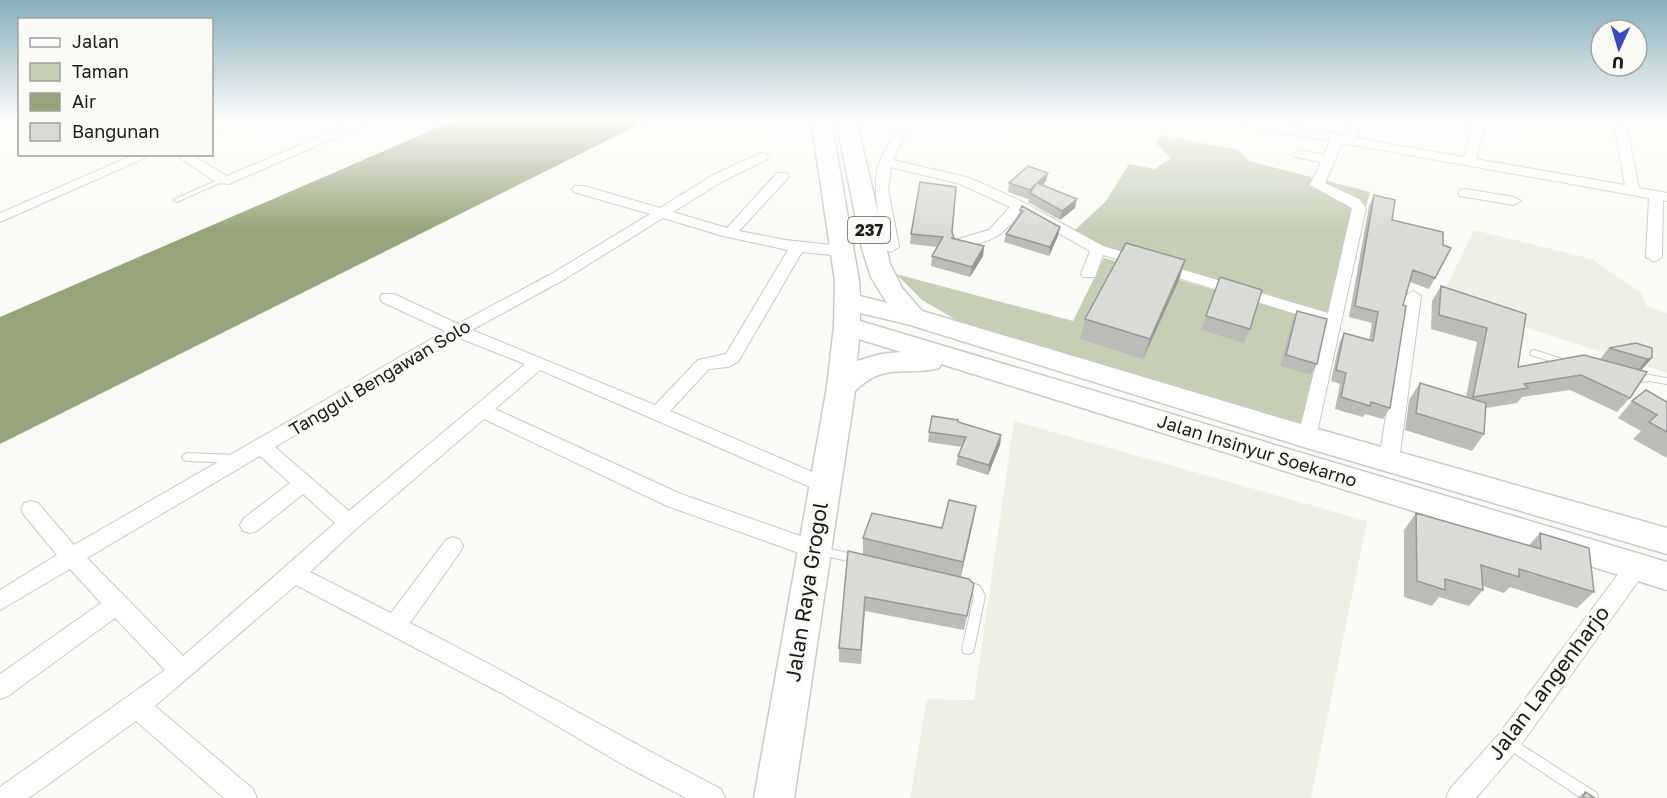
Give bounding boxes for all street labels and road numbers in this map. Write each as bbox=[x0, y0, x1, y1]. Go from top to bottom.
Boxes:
road number: 237 bbox=[848, 217, 890, 243]
street label: Tanggul Bengawan Solo bbox=[285, 314, 474, 440]
street label: Jalan Insinyur Soekarno bbox=[1155, 409, 1360, 491]
street label: Jalan Raya Grogol bbox=[779, 500, 833, 684]
street label: Jalan Langenharjo bbox=[1482, 600, 1615, 765]

